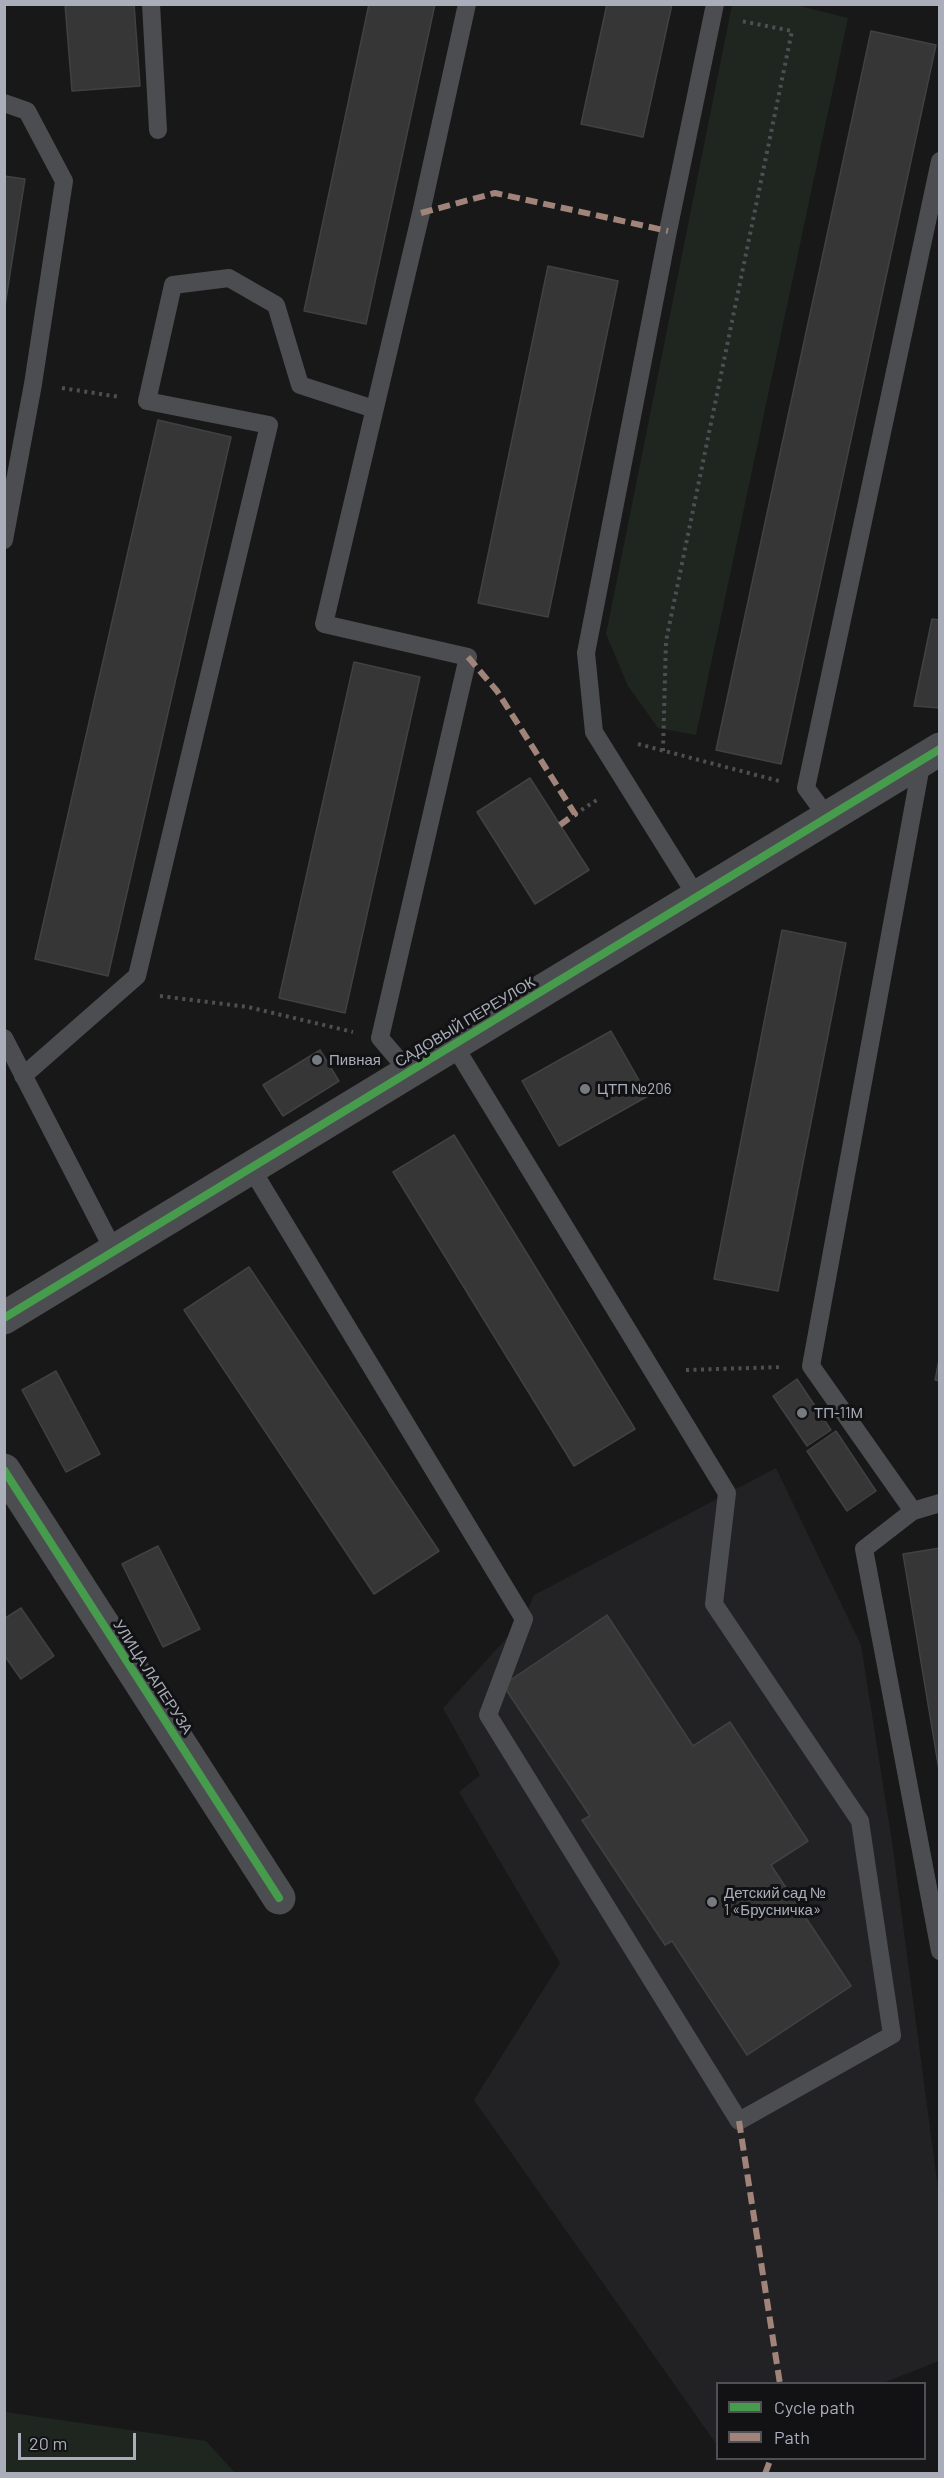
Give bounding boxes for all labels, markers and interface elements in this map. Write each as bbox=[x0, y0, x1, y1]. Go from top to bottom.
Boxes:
street label: САДОВЫЙ ПЕРЕУЛОК bbox=[392, 973, 538, 1071]
place label: Пивная bbox=[329, 1051, 381, 1069]
marker: Пивная bbox=[310, 1053, 324, 1067]
place label: ЦТП №206 bbox=[597, 1080, 671, 1098]
marker: ЦТП №206 bbox=[578, 1082, 592, 1096]
place label: ТП-11М bbox=[814, 1404, 863, 1422]
marker: ТП-11М bbox=[795, 1406, 809, 1420]
street label: УЛИЦА ЛАПЕРУЗА bbox=[109, 1617, 197, 1737]
place label: Детский сад № 1 «Брусничка» bbox=[724, 1884, 826, 1919]
marker: Детский сад № 1 «Брусничка» bbox=[705, 1895, 719, 1909]
legend bbox=[716, 2382, 926, 2460]
text: Cycle path bbox=[774, 2396, 855, 2418]
scale bar bbox=[21, 2421, 140, 2459]
text: Path bbox=[774, 2426, 810, 2448]
text: 20 m bbox=[29, 2432, 67, 2454]

